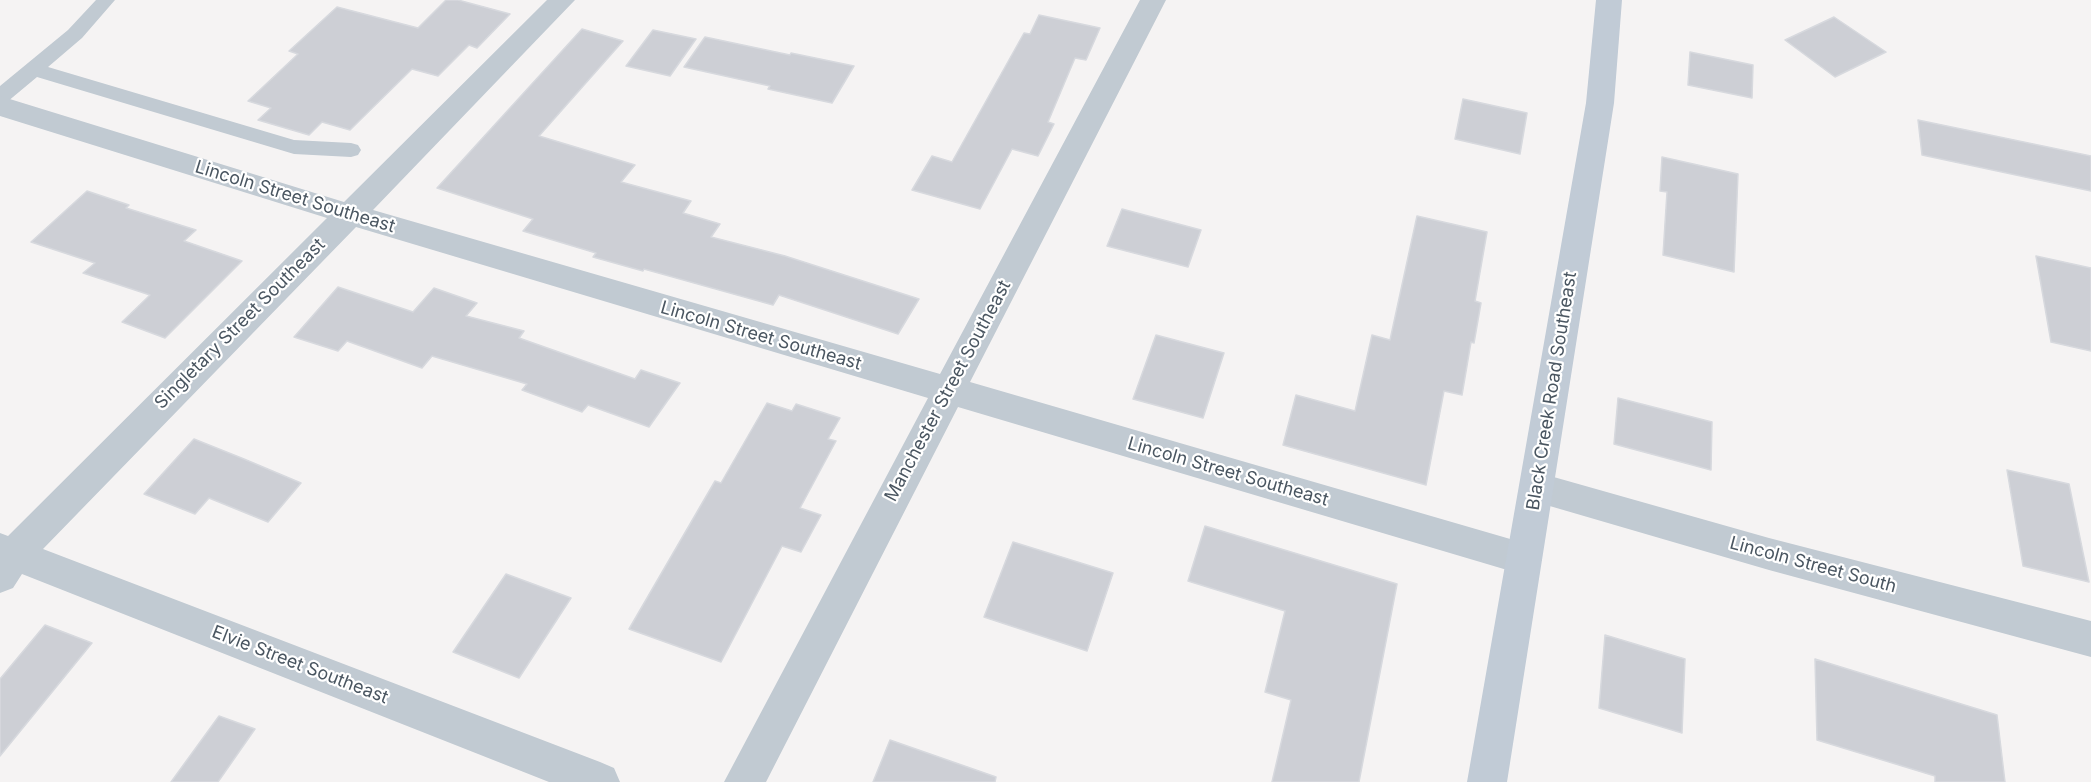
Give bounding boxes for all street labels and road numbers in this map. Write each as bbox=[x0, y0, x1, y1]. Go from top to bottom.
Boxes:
street label: Lincoln Street Southeast bbox=[192, 156, 398, 238]
street label: Singletary Street Southeast bbox=[150, 234, 330, 414]
street label: Black Creek Road Southeast bbox=[1522, 270, 1582, 512]
street label: Manchester Street Southeast bbox=[880, 277, 1016, 505]
street label: Lincoln Street Southeast bbox=[658, 297, 864, 375]
street label: Lincoln Street Southeast bbox=[1125, 433, 1331, 511]
street label: Lincoln Street South bbox=[1727, 532, 1899, 598]
street label: Elvie Street Southeast bbox=[209, 621, 391, 709]

